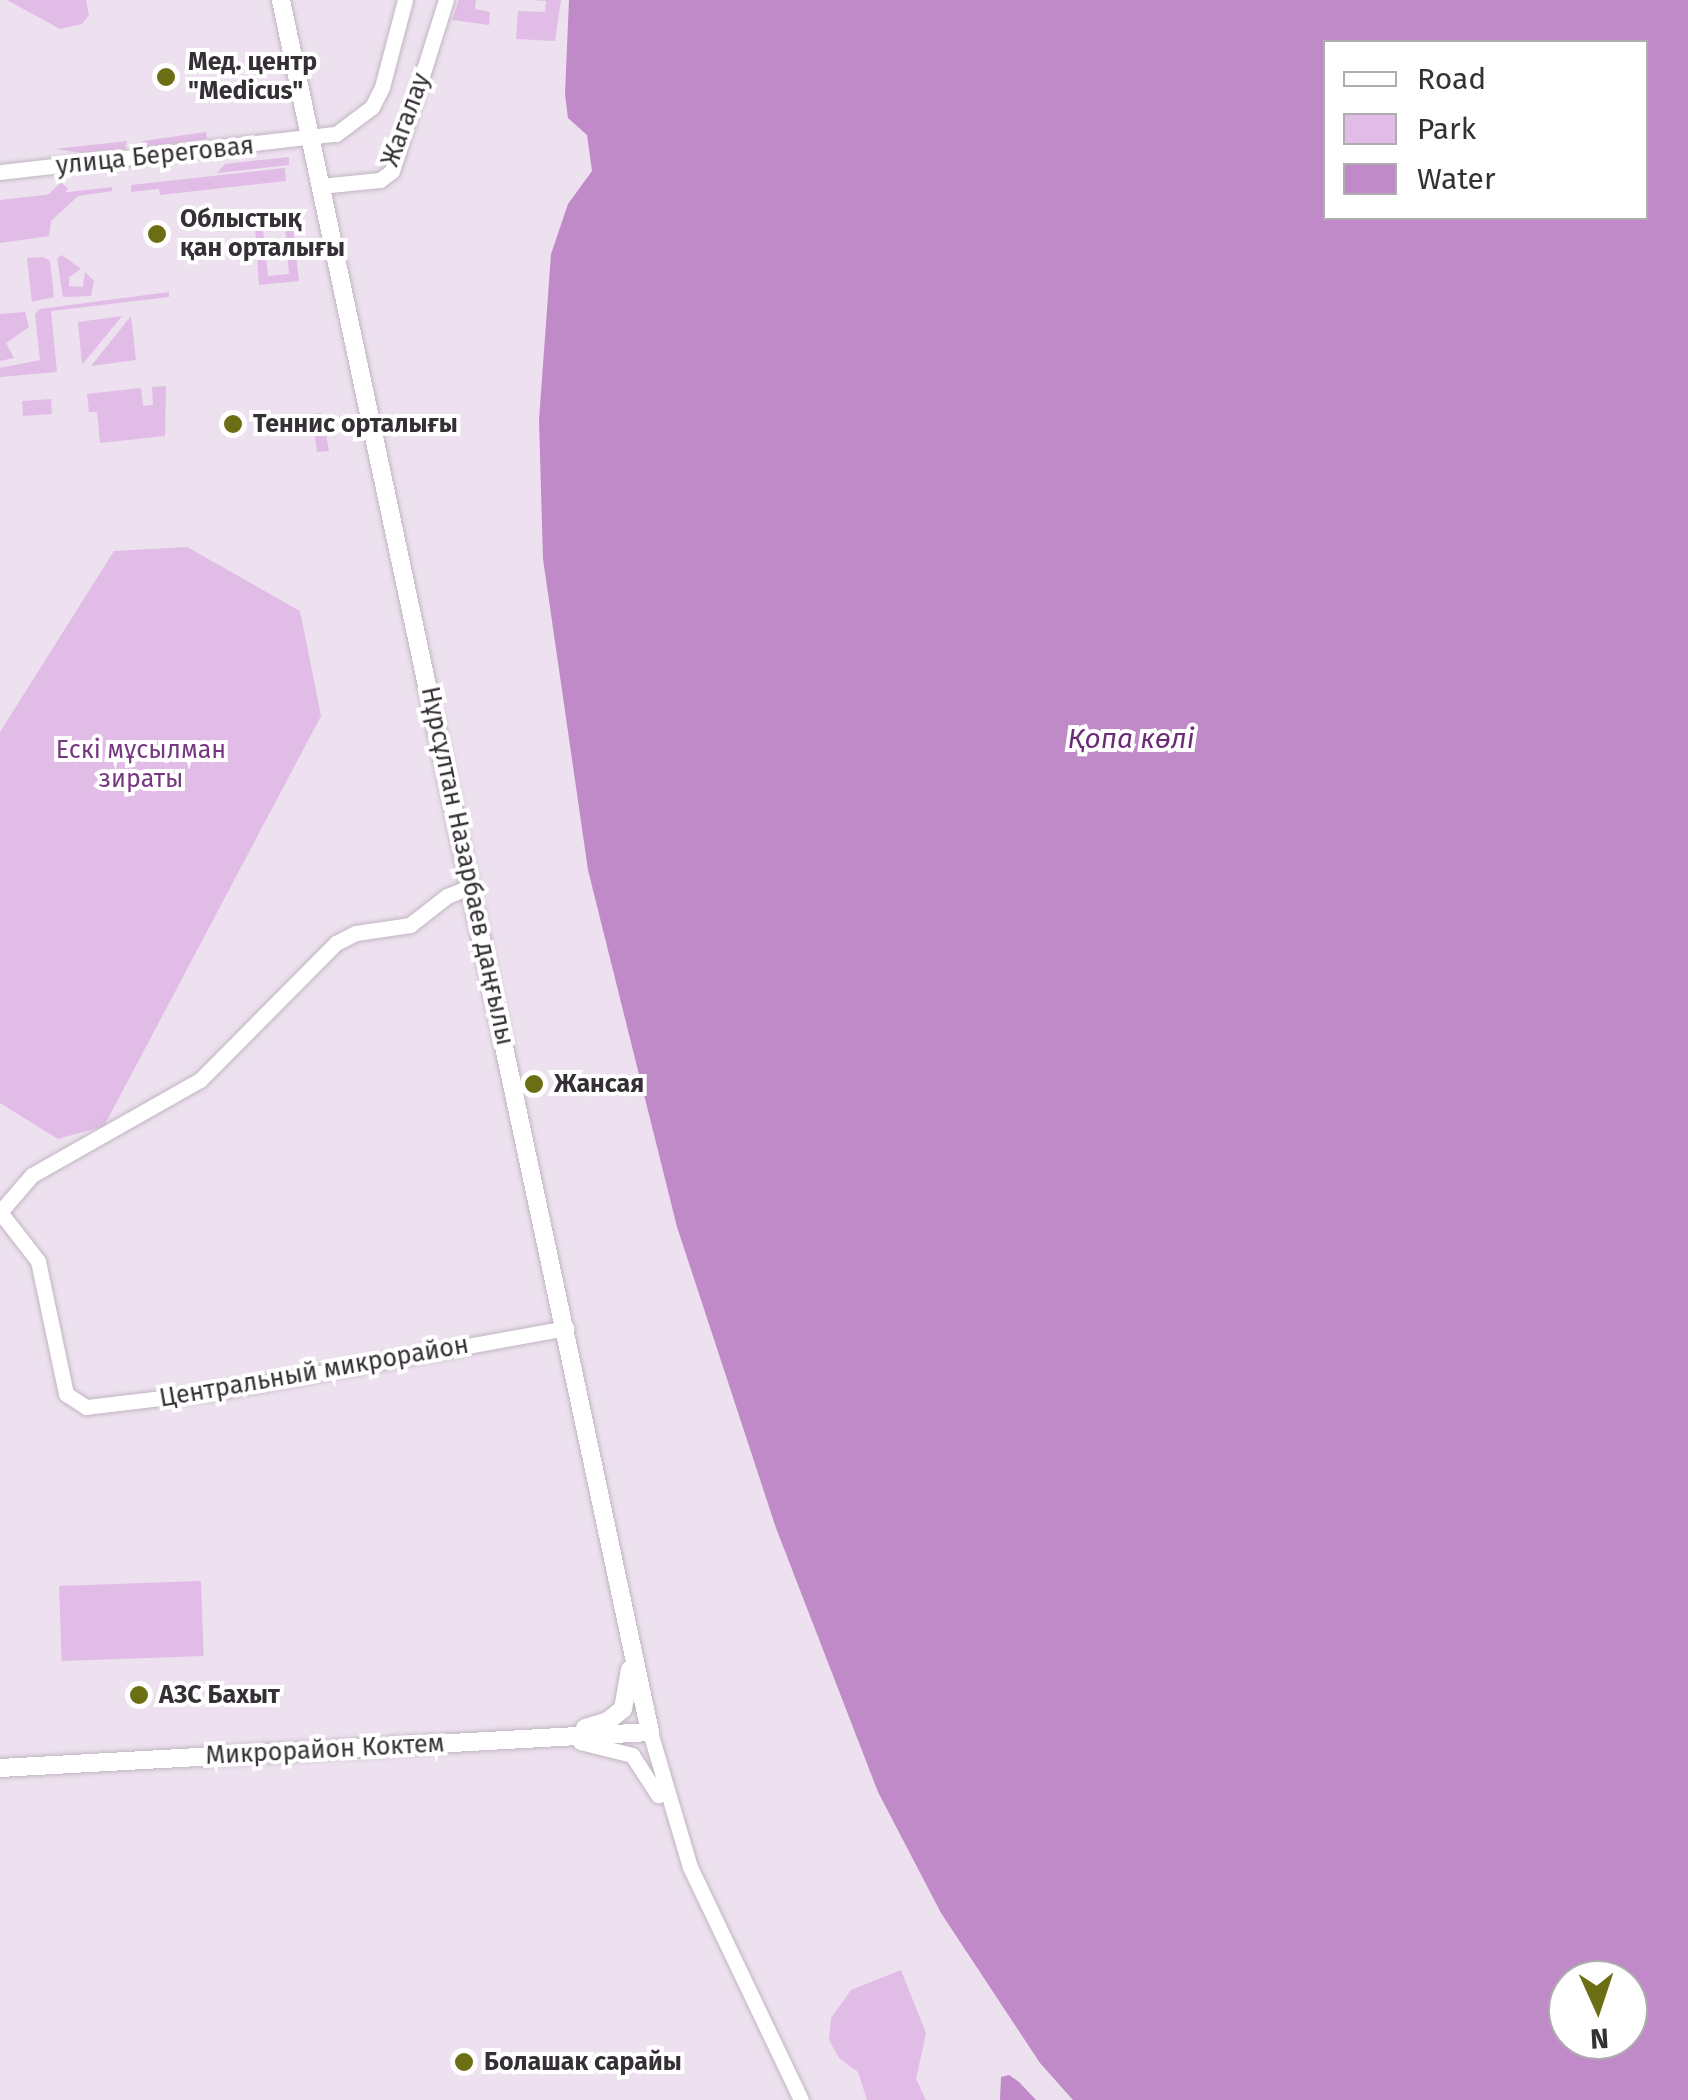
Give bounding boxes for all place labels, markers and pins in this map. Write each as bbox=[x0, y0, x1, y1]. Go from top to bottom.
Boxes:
place label: Мед. центр "Medicus" bbox=[188, 48, 317, 107]
marker: Мед. центр "Medicus" bbox=[153, 64, 179, 90]
place label: Облыстық қан орталығы bbox=[180, 205, 345, 264]
marker: Облыстық қан орталығы bbox=[144, 221, 170, 247]
place label: Теннис орталығы bbox=[253, 409, 458, 439]
marker: Теннис орталығы bbox=[222, 413, 244, 435]
place label: Жансая bbox=[554, 1069, 644, 1099]
marker: Жансая bbox=[523, 1073, 545, 1095]
place label: АЗС Бахыт bbox=[159, 1680, 280, 1710]
marker: АЗС Бахыт bbox=[128, 1684, 150, 1706]
place label: Болашак сарайы bbox=[484, 2047, 682, 2077]
marker: Болашак сарайы bbox=[453, 2051, 475, 2073]

